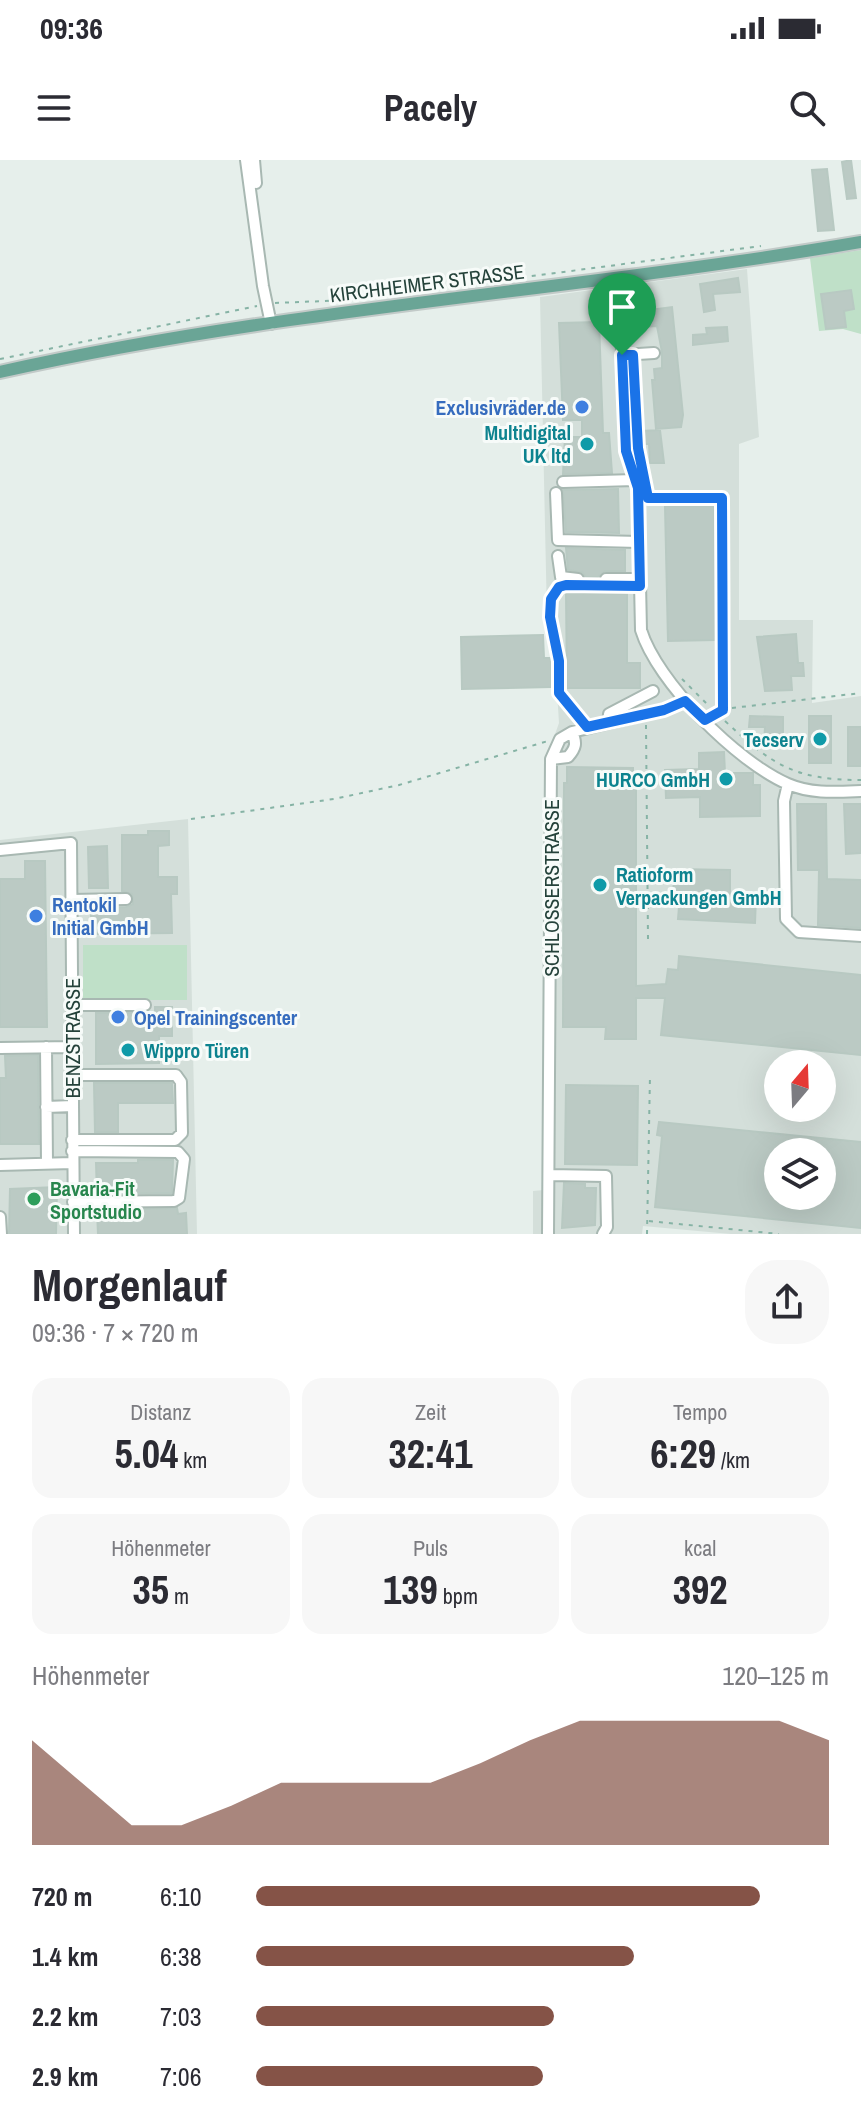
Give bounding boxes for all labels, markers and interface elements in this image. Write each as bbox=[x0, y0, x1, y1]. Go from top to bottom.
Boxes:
text: 09:36 bbox=[40, 8, 103, 48]
text: Pacely bbox=[384, 84, 477, 132]
icon: menu bbox=[32, 86, 76, 130]
icon: search bbox=[785, 86, 829, 130]
street label: KIRCHHEIMER STRASSE bbox=[328, 258, 526, 308]
pin bbox=[588, 273, 656, 355]
icon: arrive bbox=[600, 285, 644, 329]
place label: Exclusivräder.de bbox=[436, 394, 566, 421]
marker: Exclusivräder.de bbox=[573, 398, 591, 416]
place label: Multidigital UK ltd bbox=[484, 419, 571, 469]
marker: Multidigital UK ltd bbox=[578, 435, 596, 453]
place label: Tecserv bbox=[743, 726, 805, 753]
marker: Tecserv bbox=[811, 730, 829, 748]
place label: HURCO GmbH bbox=[596, 766, 710, 793]
marker: HURCO GmbH bbox=[717, 770, 735, 788]
street label: SCHLOSSERSTRASSE bbox=[538, 799, 565, 977]
place label: Ratioform Verpackungen GmbH bbox=[616, 861, 782, 911]
marker: Ratioform Verpackungen GmbH bbox=[591, 876, 609, 894]
place label: Rentokil Initial GmbH bbox=[52, 891, 149, 941]
marker: Rentokil Initial GmbH bbox=[27, 907, 45, 925]
street label: BENZSTRASSE bbox=[59, 978, 86, 1098]
place label: Opel Trainingscenter bbox=[134, 1004, 298, 1031]
marker: Opel Trainingscenter bbox=[109, 1008, 127, 1026]
place label: Wippro Türen bbox=[144, 1037, 249, 1064]
marker: Wippro Türen bbox=[119, 1041, 137, 1059]
north arrow bbox=[764, 1050, 836, 1122]
map controls bbox=[764, 1050, 836, 1210]
button: layers bbox=[764, 1138, 836, 1210]
place label: Bavaria-Fit Sportstudio bbox=[50, 1175, 142, 1225]
marker: Bavaria-Fit Sportstudio bbox=[25, 1190, 43, 1208]
text: Morgenlauf bbox=[32, 1255, 226, 1315]
button: share bbox=[745, 1260, 829, 1344]
text: 09:36 · 7 × 720 m bbox=[32, 1315, 199, 1350]
text: Distanz bbox=[130, 1397, 191, 1427]
text: Zeit bbox=[415, 1397, 446, 1427]
text: Tempo bbox=[673, 1397, 727, 1427]
text: 5.04 bbox=[114, 1427, 178, 1480]
text: 32:41 bbox=[389, 1427, 472, 1480]
text: 6:29 bbox=[650, 1427, 716, 1480]
text: km bbox=[178, 1445, 207, 1475]
text: /km bbox=[716, 1445, 750, 1475]
text: Höhenmeter bbox=[111, 1533, 210, 1563]
text: Puls bbox=[413, 1533, 448, 1563]
text: kcal bbox=[684, 1533, 716, 1563]
text: 35 bbox=[133, 1563, 169, 1616]
text: 139 bbox=[383, 1563, 438, 1616]
text: 392 bbox=[673, 1563, 728, 1616]
text: m bbox=[169, 1581, 189, 1611]
text: bpm bbox=[438, 1581, 478, 1611]
text: Höhenmeter bbox=[32, 1658, 149, 1693]
text: 120–125 m bbox=[722, 1658, 829, 1693]
text: 720 m bbox=[32, 1879, 92, 1914]
text: 6:10 bbox=[160, 1879, 202, 1914]
text: 1.4 km bbox=[32, 1939, 98, 1974]
text: 6:38 bbox=[160, 1939, 202, 1974]
text: 2.2 km bbox=[32, 1999, 98, 2034]
text: 7:03 bbox=[160, 1999, 202, 2034]
text: 2.9 km bbox=[32, 2059, 98, 2094]
text: 7:06 bbox=[160, 2059, 202, 2094]

